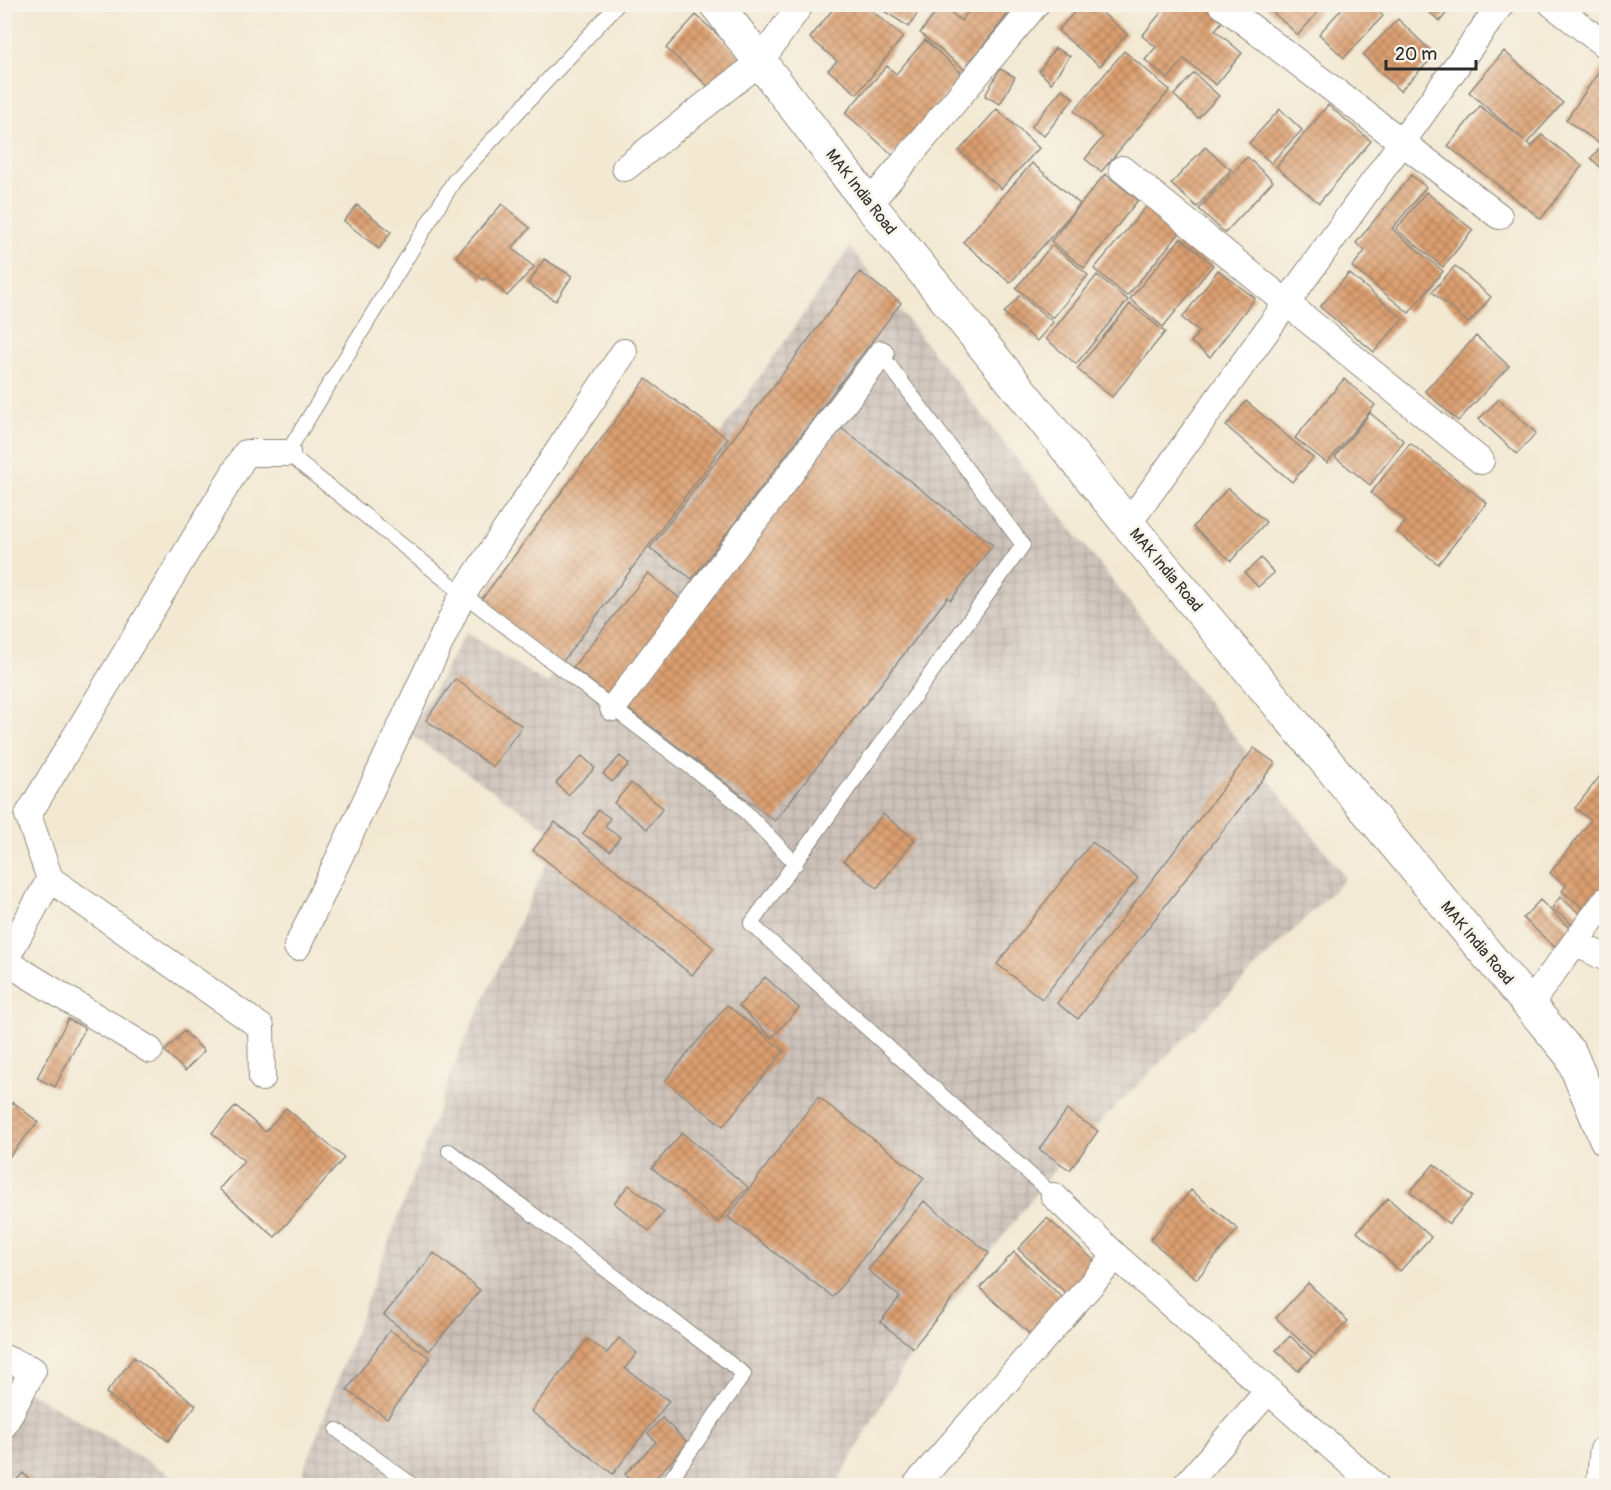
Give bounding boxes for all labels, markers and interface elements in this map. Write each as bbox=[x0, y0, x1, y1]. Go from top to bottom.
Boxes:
scale bar bbox=[1386, 33, 1476, 71]
text: 20 m bbox=[1395, 43, 1437, 66]
street label: MAK India Road bbox=[821, 145, 901, 239]
street label: MAK India Road bbox=[1125, 524, 1207, 616]
street label: MAK India Road bbox=[1436, 897, 1518, 989]

